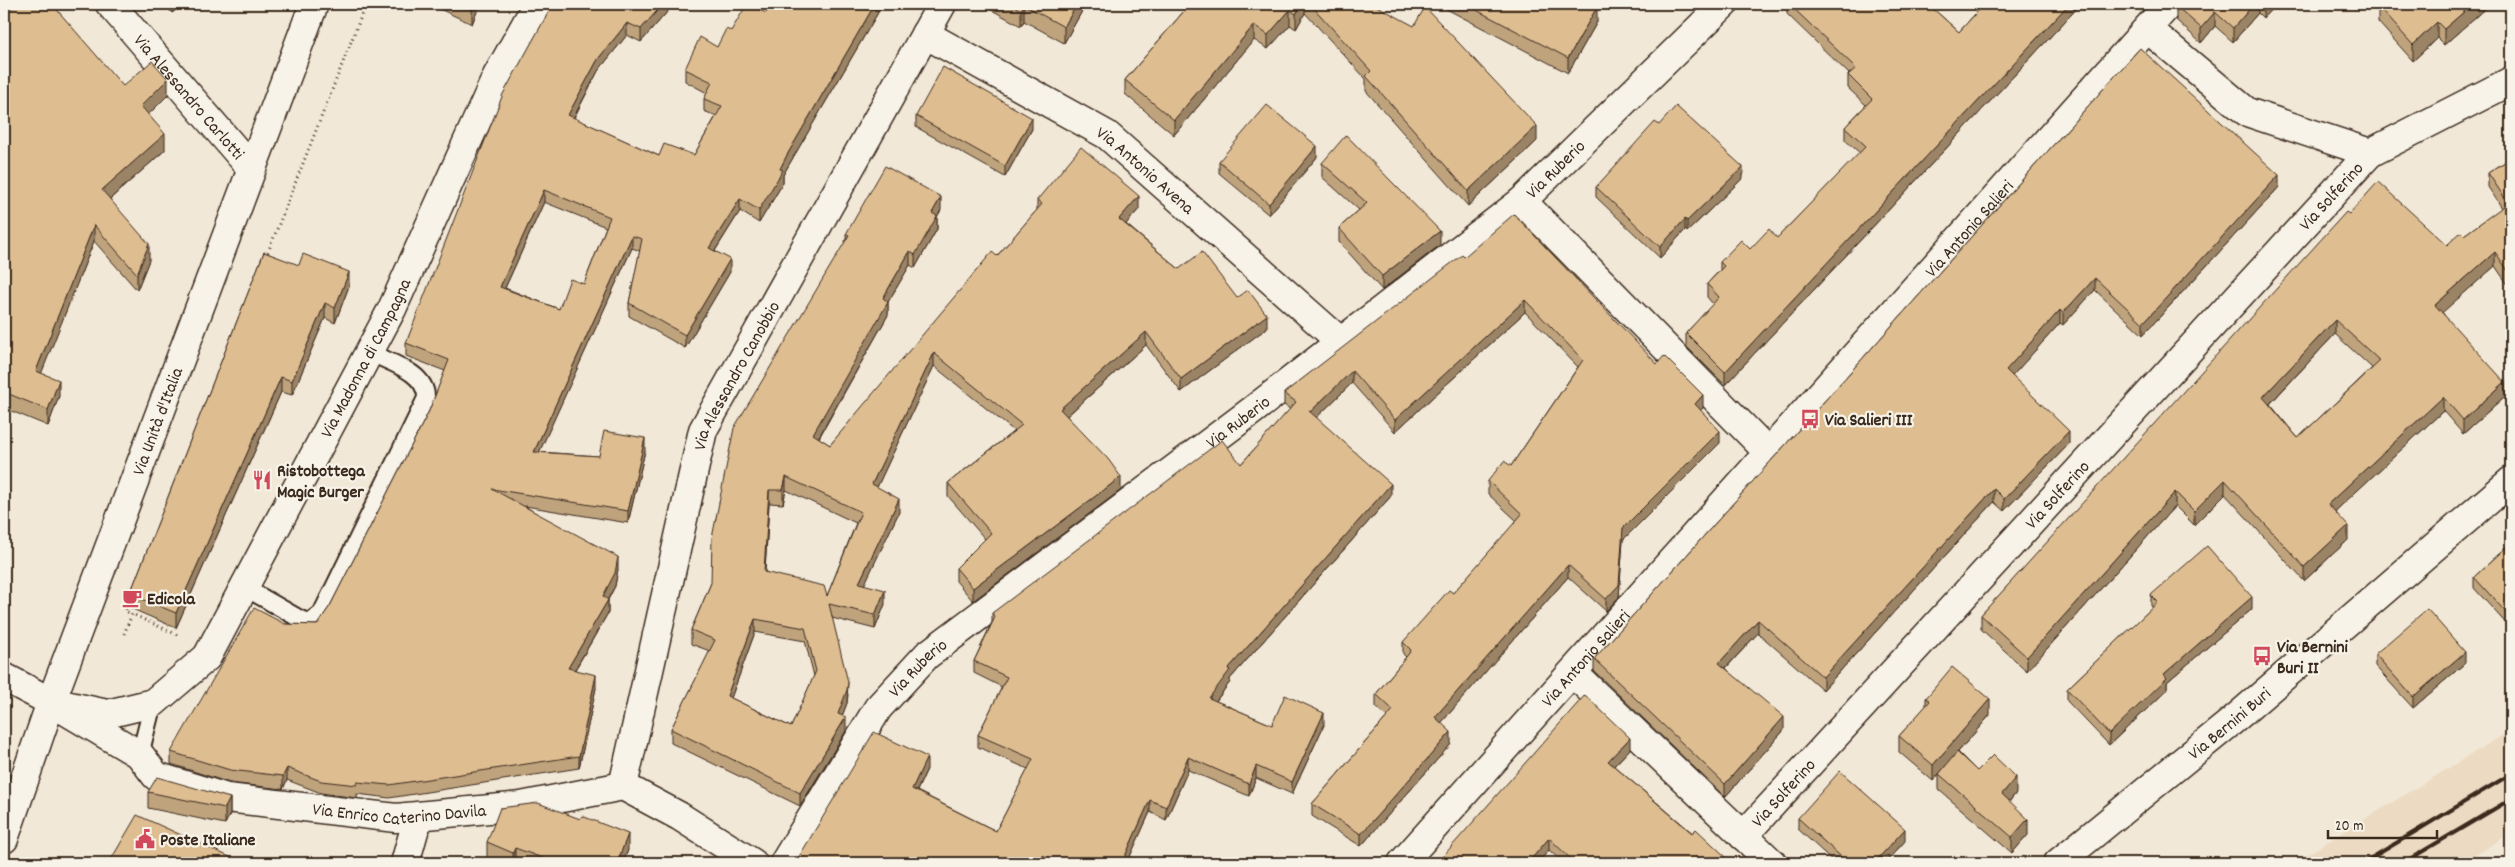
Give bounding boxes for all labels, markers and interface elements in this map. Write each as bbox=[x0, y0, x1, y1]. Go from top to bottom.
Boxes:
street label: Via Alessandro Carlotti bbox=[126, 30, 249, 166]
street label: Via Antonio Avena bbox=[1091, 122, 1199, 222]
street label: Via Ruberio bbox=[1521, 136, 1592, 206]
street label: Via Solferino bbox=[2294, 158, 2371, 237]
street label: Via Antonio Salieri bbox=[1920, 176, 2021, 284]
street label: Via Madonna di Campagna bbox=[316, 275, 419, 443]
street label: Via Alessandro Canobbio bbox=[689, 297, 788, 453]
street label: Via Unità d'Italia bbox=[127, 364, 191, 479]
street label: Via Ruberio bbox=[1202, 391, 1277, 456]
bus stop icon: Via Salieri III bbox=[1799, 408, 1821, 430]
place label: Via Salieri III bbox=[1825, 409, 1913, 434]
street label: Via Solferino bbox=[2021, 456, 2097, 536]
place label: Ristobottega Magic Burger bbox=[277, 460, 365, 506]
restaurant icon: Ristobottega Magic Burger bbox=[251, 469, 273, 491]
cafe icon: Edicola bbox=[121, 587, 143, 609]
place label: Edicola bbox=[147, 588, 195, 613]
street label: Via Antonio Salieri bbox=[1537, 605, 1637, 714]
street label: Via Ruberio bbox=[884, 634, 954, 704]
place label: Via Bernini Buri II bbox=[2277, 636, 2349, 682]
bus stop icon: Via Bernini Buri II bbox=[2251, 645, 2273, 667]
street label: Via Bernini Buri bbox=[2184, 683, 2278, 767]
street label: Via Solferino bbox=[1747, 754, 1823, 834]
street label: Via Enrico Caterino Davila bbox=[311, 798, 488, 833]
scale bar bbox=[2328, 807, 2436, 839]
text: 20 m bbox=[2335, 816, 2363, 838]
public building icon: Poste Italiane bbox=[134, 828, 156, 850]
place label: Poste Italiane bbox=[160, 829, 255, 854]

